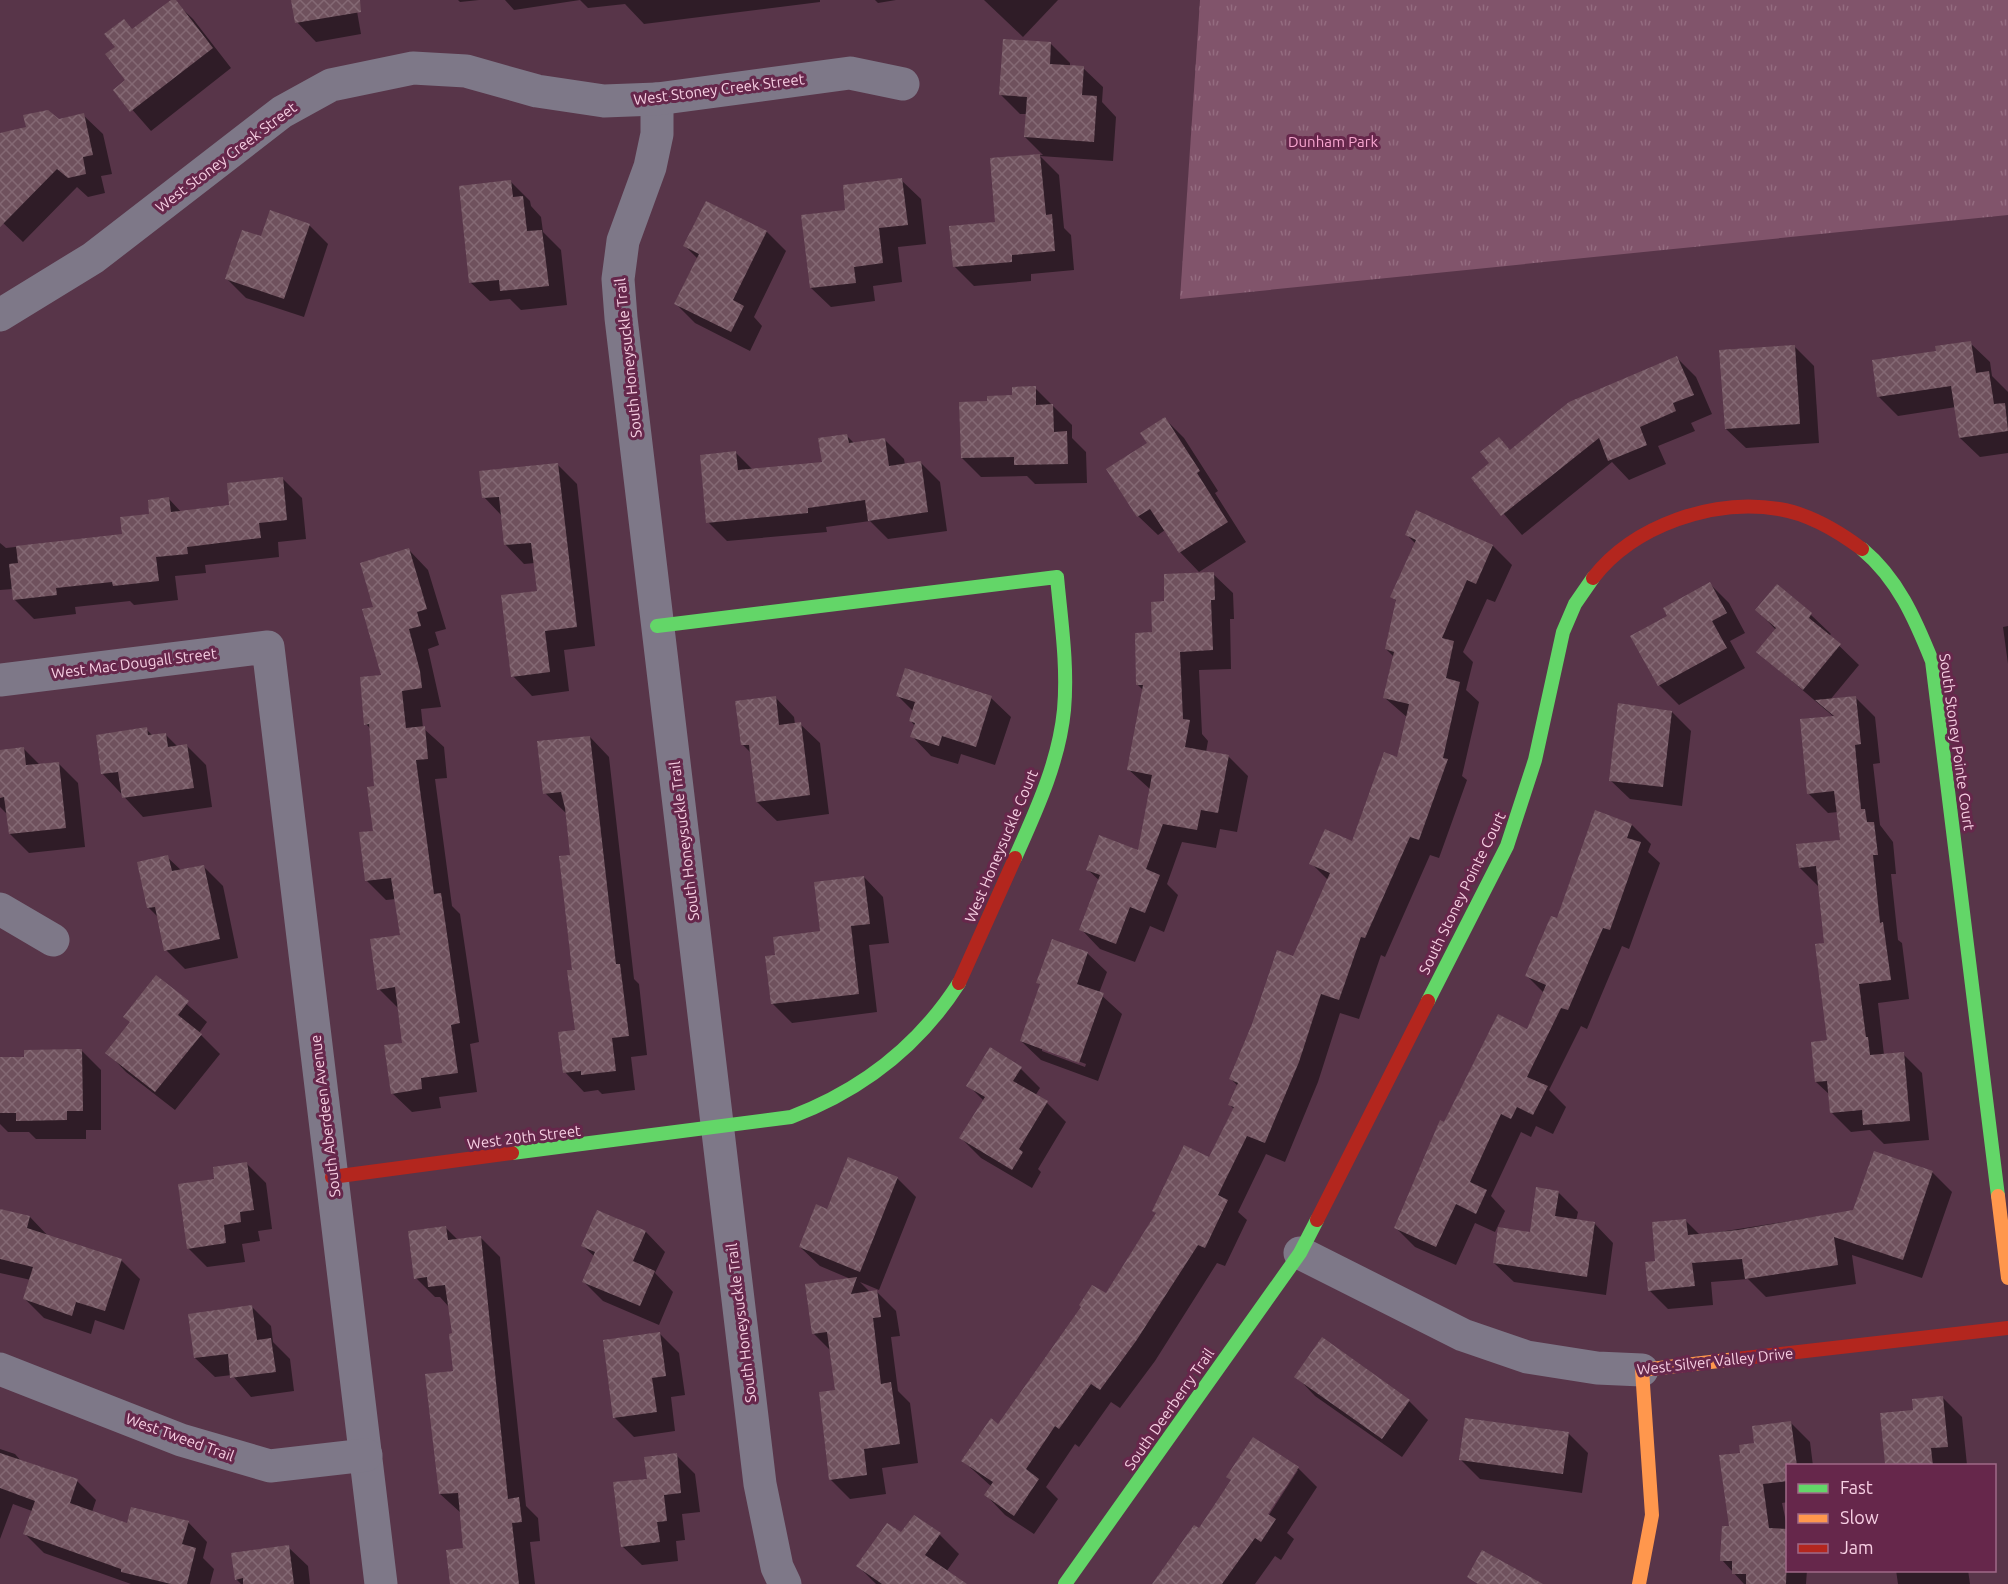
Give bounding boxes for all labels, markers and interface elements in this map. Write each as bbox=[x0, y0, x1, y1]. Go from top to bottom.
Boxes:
street label: West Stoney Creek Street bbox=[633, 70, 806, 108]
street label: West Stoney Creek Street bbox=[152, 98, 300, 216]
park label: Dunham Park bbox=[1288, 133, 1379, 150]
street label: South Honeysuckle Trail bbox=[611, 277, 645, 439]
street label: West Mac Dougall Street bbox=[50, 644, 218, 682]
street label: South Stoney Pointe Court bbox=[1936, 652, 1978, 832]
street label: South Honeysuckle Trail bbox=[666, 760, 702, 922]
street label: West Honeysuckle Court bbox=[961, 767, 1041, 925]
street label: South Stoney Pointe Court bbox=[1415, 809, 1509, 977]
street label: South Aberdeen Avenue bbox=[307, 1034, 343, 1198]
street label: West 20th Street bbox=[466, 1122, 582, 1152]
street label: South Honeysuckle Trail bbox=[723, 1242, 759, 1404]
street label: West Silver Valley Drive bbox=[1636, 1344, 1794, 1378]
street label: South Deerberry Trail bbox=[1121, 1345, 1217, 1473]
street label: West Tweed Trail bbox=[123, 1409, 237, 1465]
legend bbox=[1786, 1464, 1996, 1572]
text: Fast bbox=[1840, 1477, 1873, 1497]
text: Slow bbox=[1840, 1507, 1879, 1527]
text: Jam bbox=[1840, 1537, 1874, 1557]

